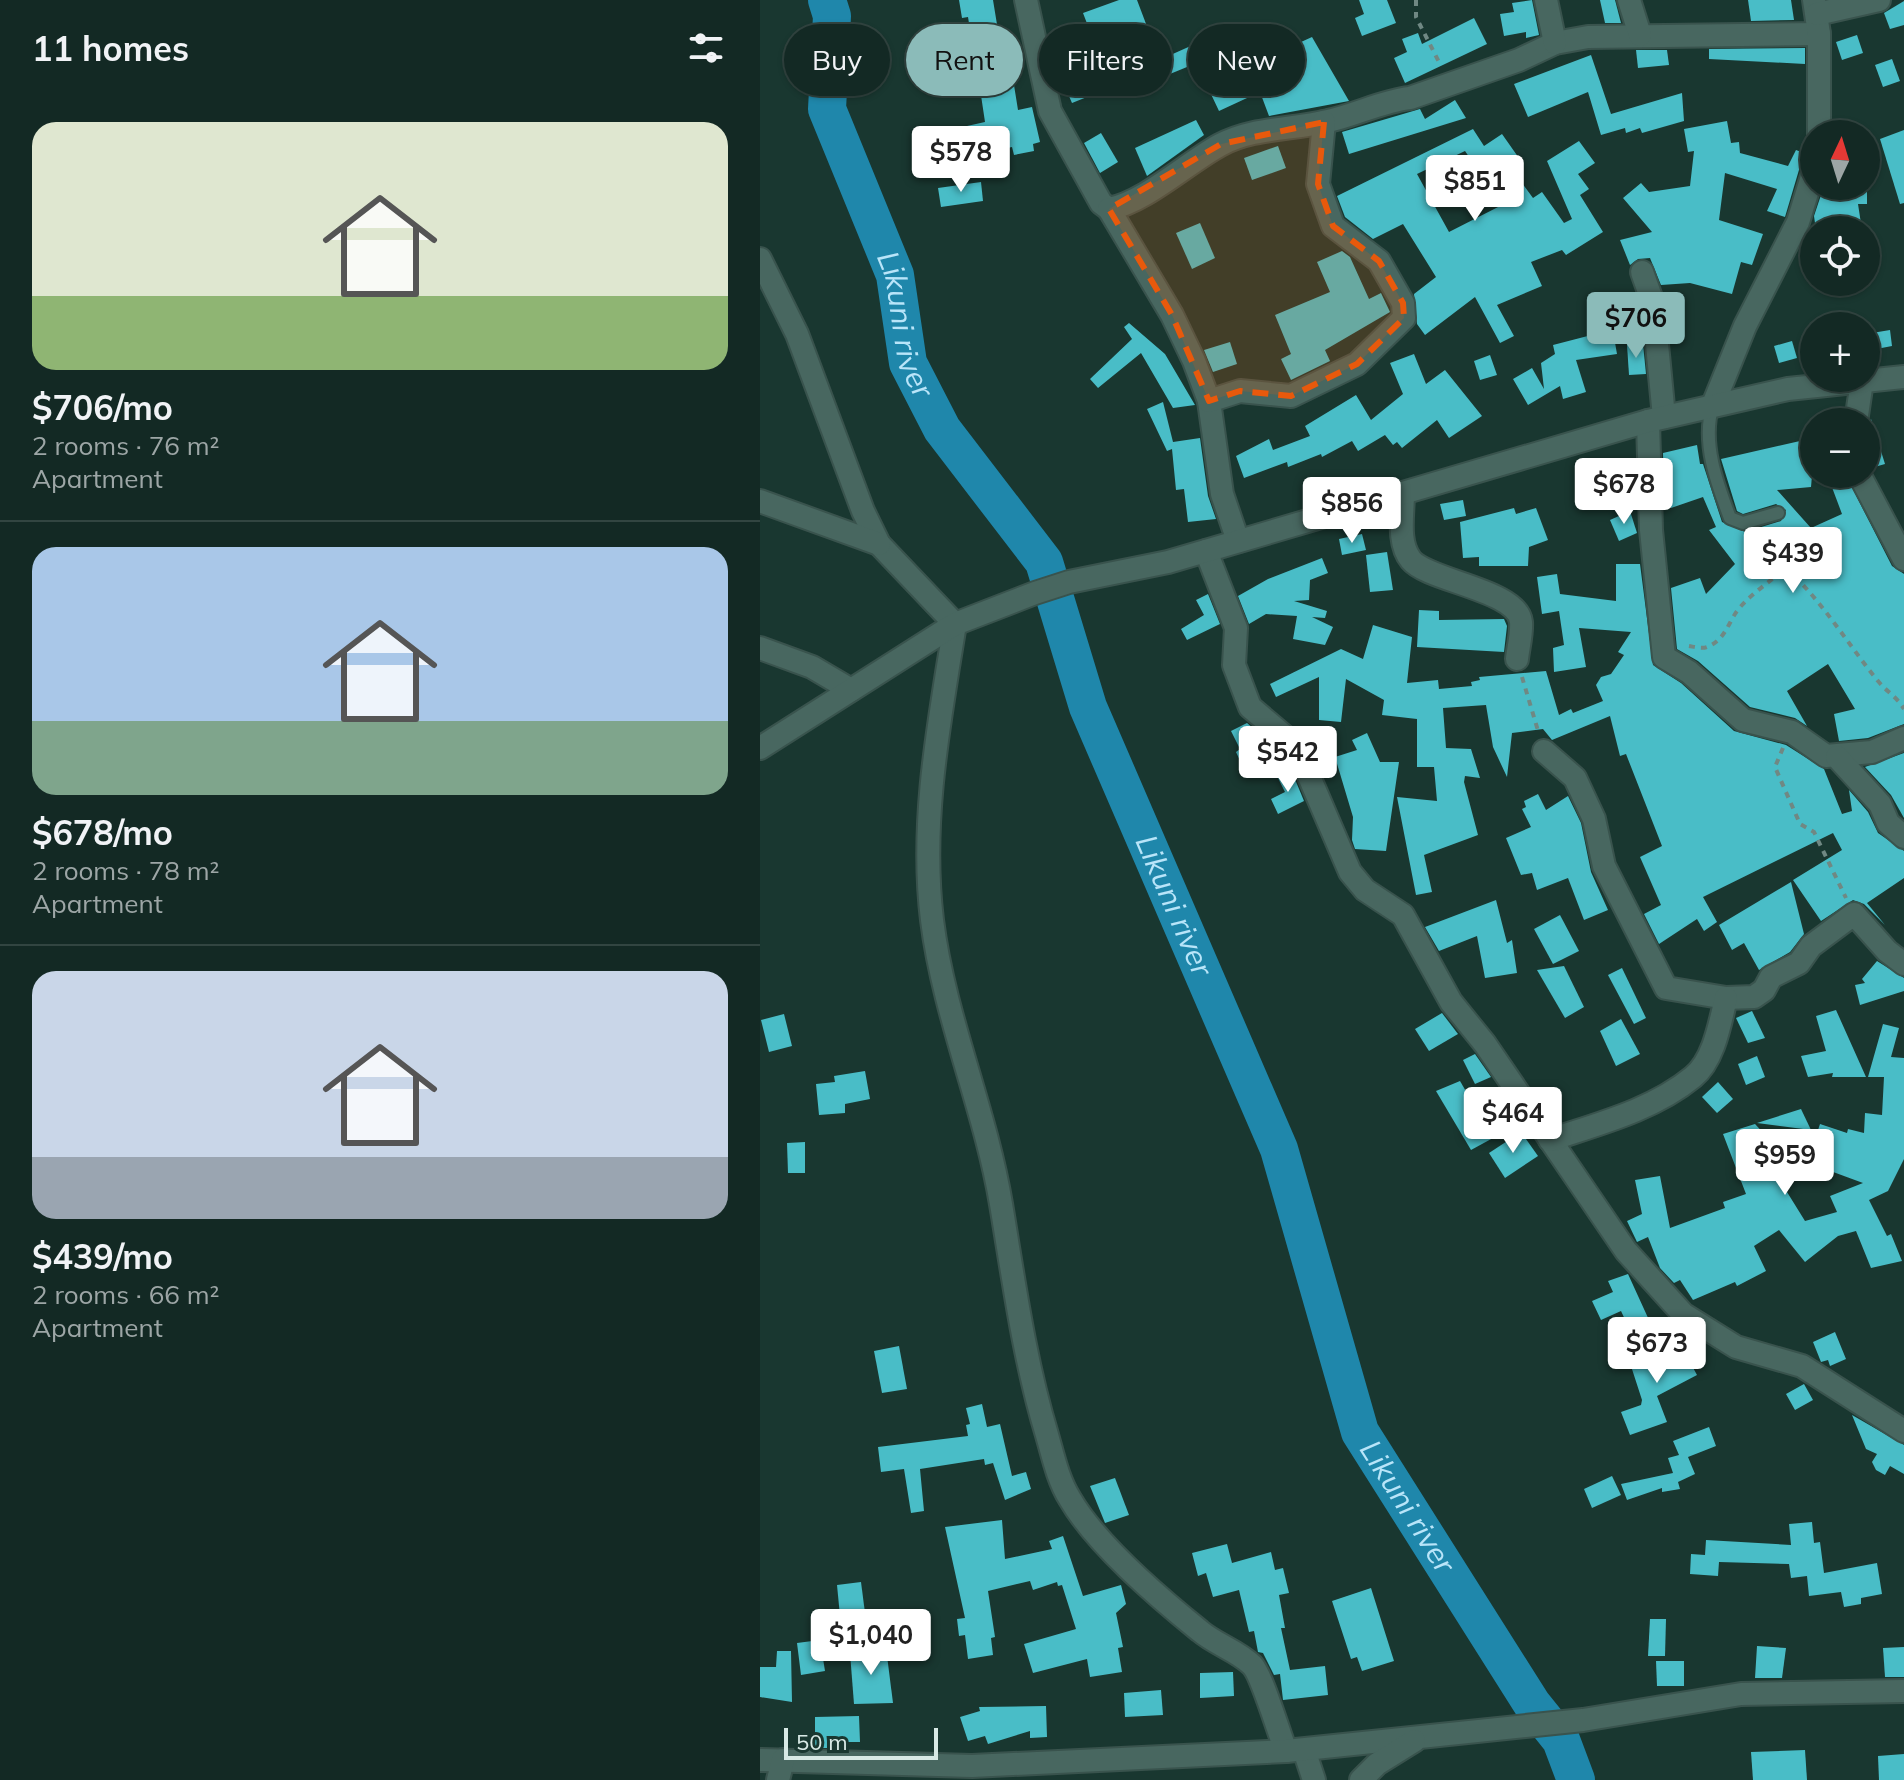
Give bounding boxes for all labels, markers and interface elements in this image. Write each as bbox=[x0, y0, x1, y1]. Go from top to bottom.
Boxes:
chip: Buy bbox=[784, 24, 890, 96]
chip: Rent bbox=[906, 24, 1023, 96]
chip: Filters bbox=[1039, 24, 1172, 96]
chip: New bbox=[1188, 24, 1305, 96]
icon: filters bbox=[684, 26, 728, 70]
text: 11 homes bbox=[32, 27, 189, 70]
north arrow bbox=[1800, 120, 1880, 200]
map controls bbox=[1800, 120, 1880, 488]
pin: $578 bbox=[914, 126, 1008, 194]
text: $578 bbox=[930, 135, 992, 168]
pin: $851 bbox=[1428, 155, 1522, 223]
text: $851 bbox=[1444, 164, 1506, 197]
icon: home bbox=[308, 174, 452, 318]
button: locate bbox=[1800, 216, 1880, 296]
water label: Likuni river bbox=[869, 245, 943, 405]
pin: $706 bbox=[1589, 292, 1683, 360]
text: $706 bbox=[1605, 301, 1667, 334]
button: + bbox=[1800, 312, 1880, 392]
text: $706/mo bbox=[32, 386, 173, 429]
button: − bbox=[1800, 408, 1880, 488]
text: 2 rooms · 76 m² bbox=[32, 429, 219, 462]
pin: $678 bbox=[1577, 458, 1671, 526]
text: Apartment bbox=[32, 462, 163, 495]
text: $678 bbox=[1593, 467, 1655, 500]
pin: $856 bbox=[1305, 477, 1399, 545]
text: $856 bbox=[1321, 486, 1383, 519]
pin: $439 bbox=[1746, 527, 1840, 595]
text: $439 bbox=[1762, 536, 1824, 569]
icon: home bbox=[308, 599, 452, 743]
pin: $542 bbox=[1241, 726, 1335, 794]
text: $542 bbox=[1257, 735, 1319, 768]
text: $678/mo bbox=[32, 811, 173, 854]
water label: Likuni river bbox=[1128, 829, 1222, 983]
text: 2 rooms · 78 m² bbox=[32, 854, 219, 887]
text: Apartment bbox=[32, 887, 163, 920]
icon: home bbox=[308, 1023, 452, 1167]
pin: $464 bbox=[1466, 1087, 1560, 1155]
text: $464 bbox=[1482, 1096, 1544, 1129]
pin: $959 bbox=[1738, 1129, 1832, 1197]
text: $959 bbox=[1754, 1138, 1816, 1171]
text: $439/mo bbox=[32, 1235, 173, 1278]
text: 2 rooms · 66 m² bbox=[32, 1278, 219, 1311]
text: Apartment bbox=[32, 1311, 163, 1344]
pin: $673 bbox=[1610, 1317, 1704, 1385]
text: $673 bbox=[1626, 1326, 1688, 1359]
water label: Likuni river bbox=[1352, 1433, 1465, 1581]
pin: $1,040 bbox=[806, 1609, 936, 1677]
text: $1,040 bbox=[829, 1618, 913, 1651]
scale bar bbox=[784, 1724, 938, 1760]
text: 50 m bbox=[796, 1728, 847, 1756]

